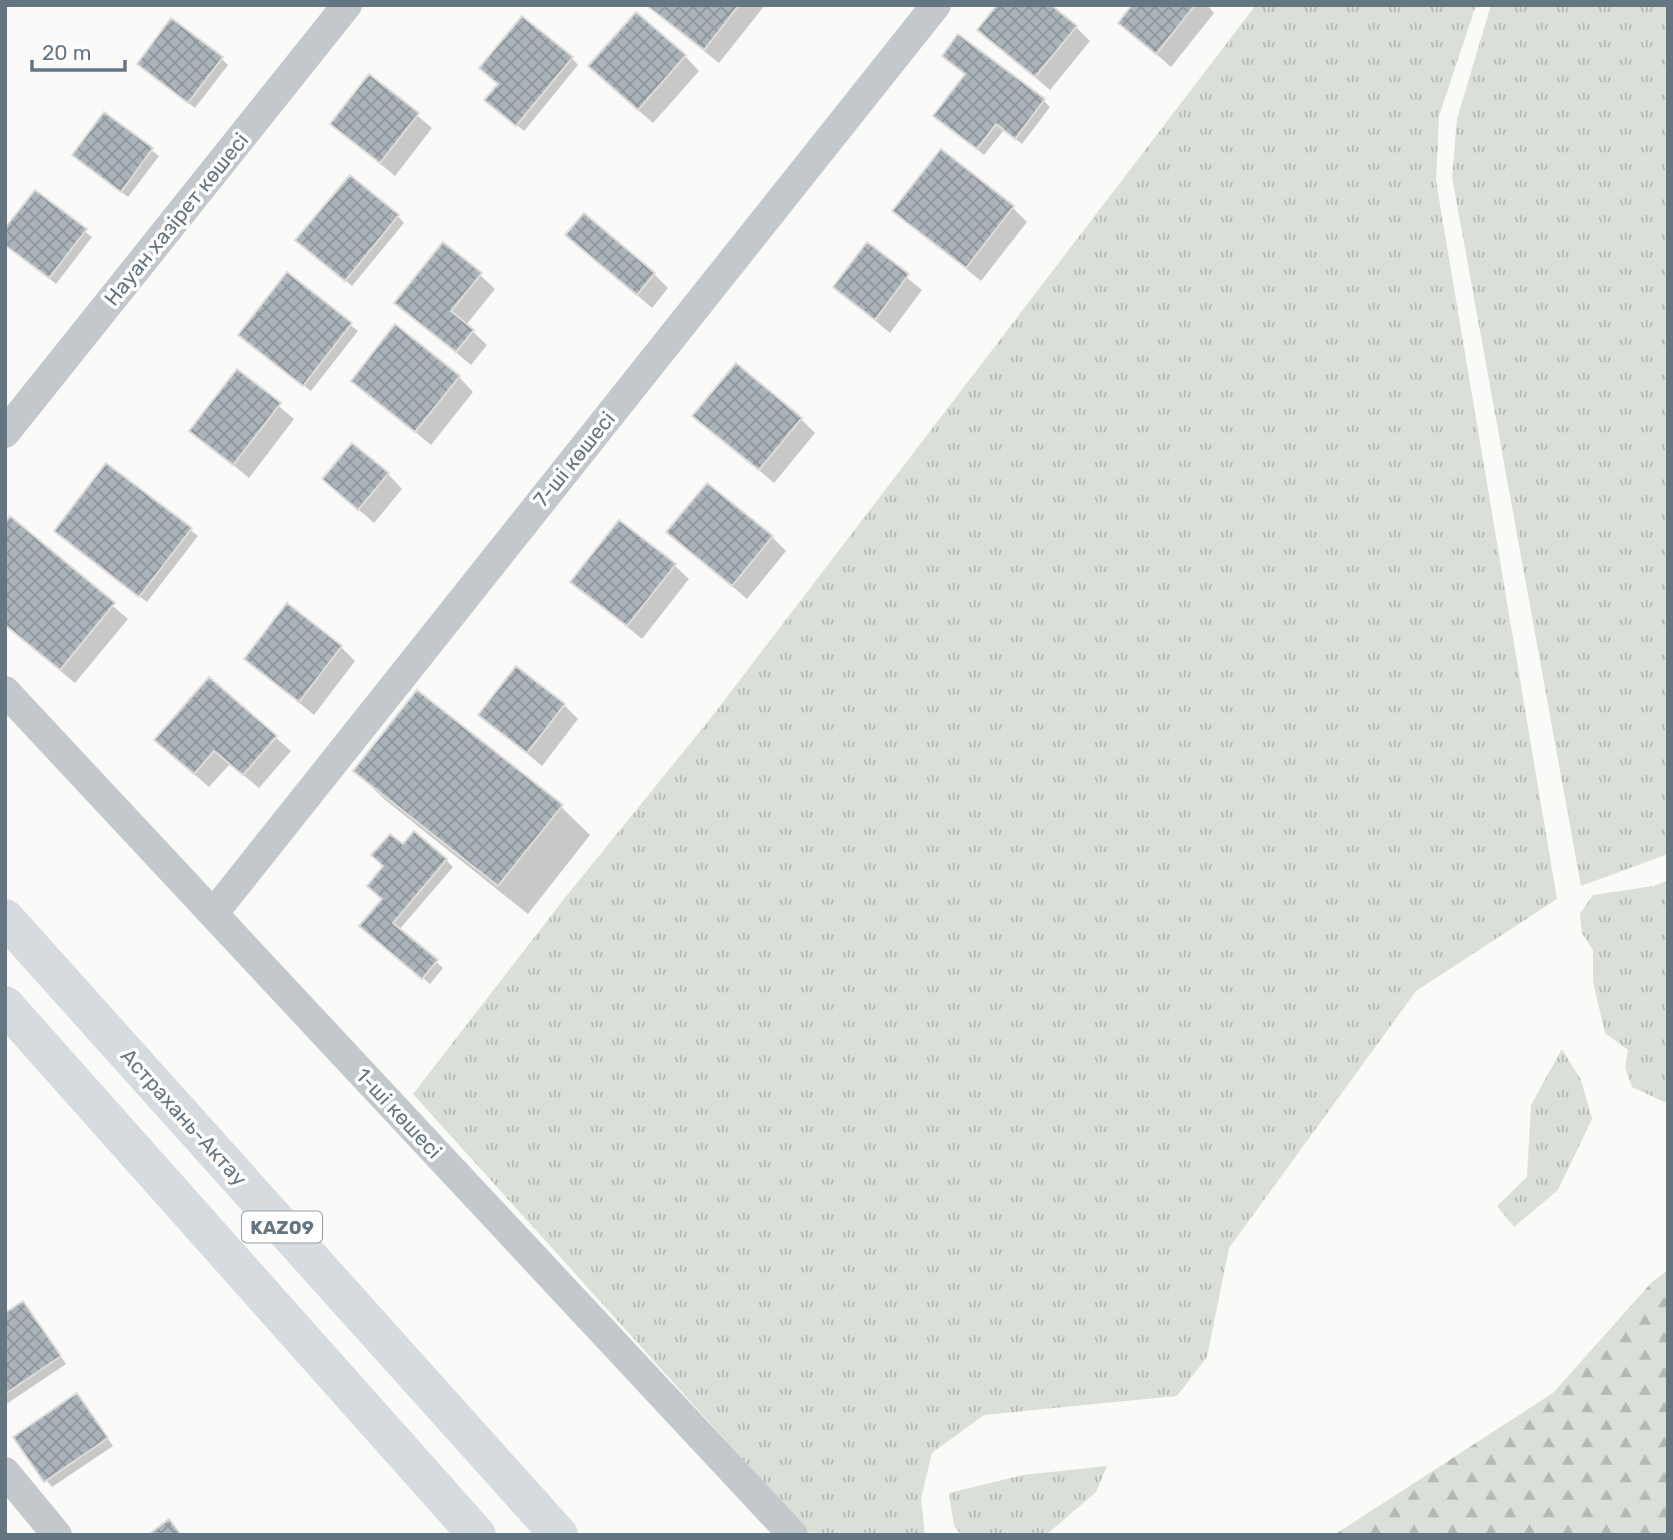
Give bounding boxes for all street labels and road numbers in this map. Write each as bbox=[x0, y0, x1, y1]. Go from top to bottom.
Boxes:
street label: Науан хазірет көшесі bbox=[99, 128, 253, 310]
street label: 7-шi көшесі bbox=[528, 406, 620, 512]
street label: Астрахань-Актау bbox=[116, 1043, 252, 1191]
street label: 1-шi көшесі bbox=[351, 1063, 447, 1163]
road number: KAZ09 bbox=[242, 1212, 322, 1242]

